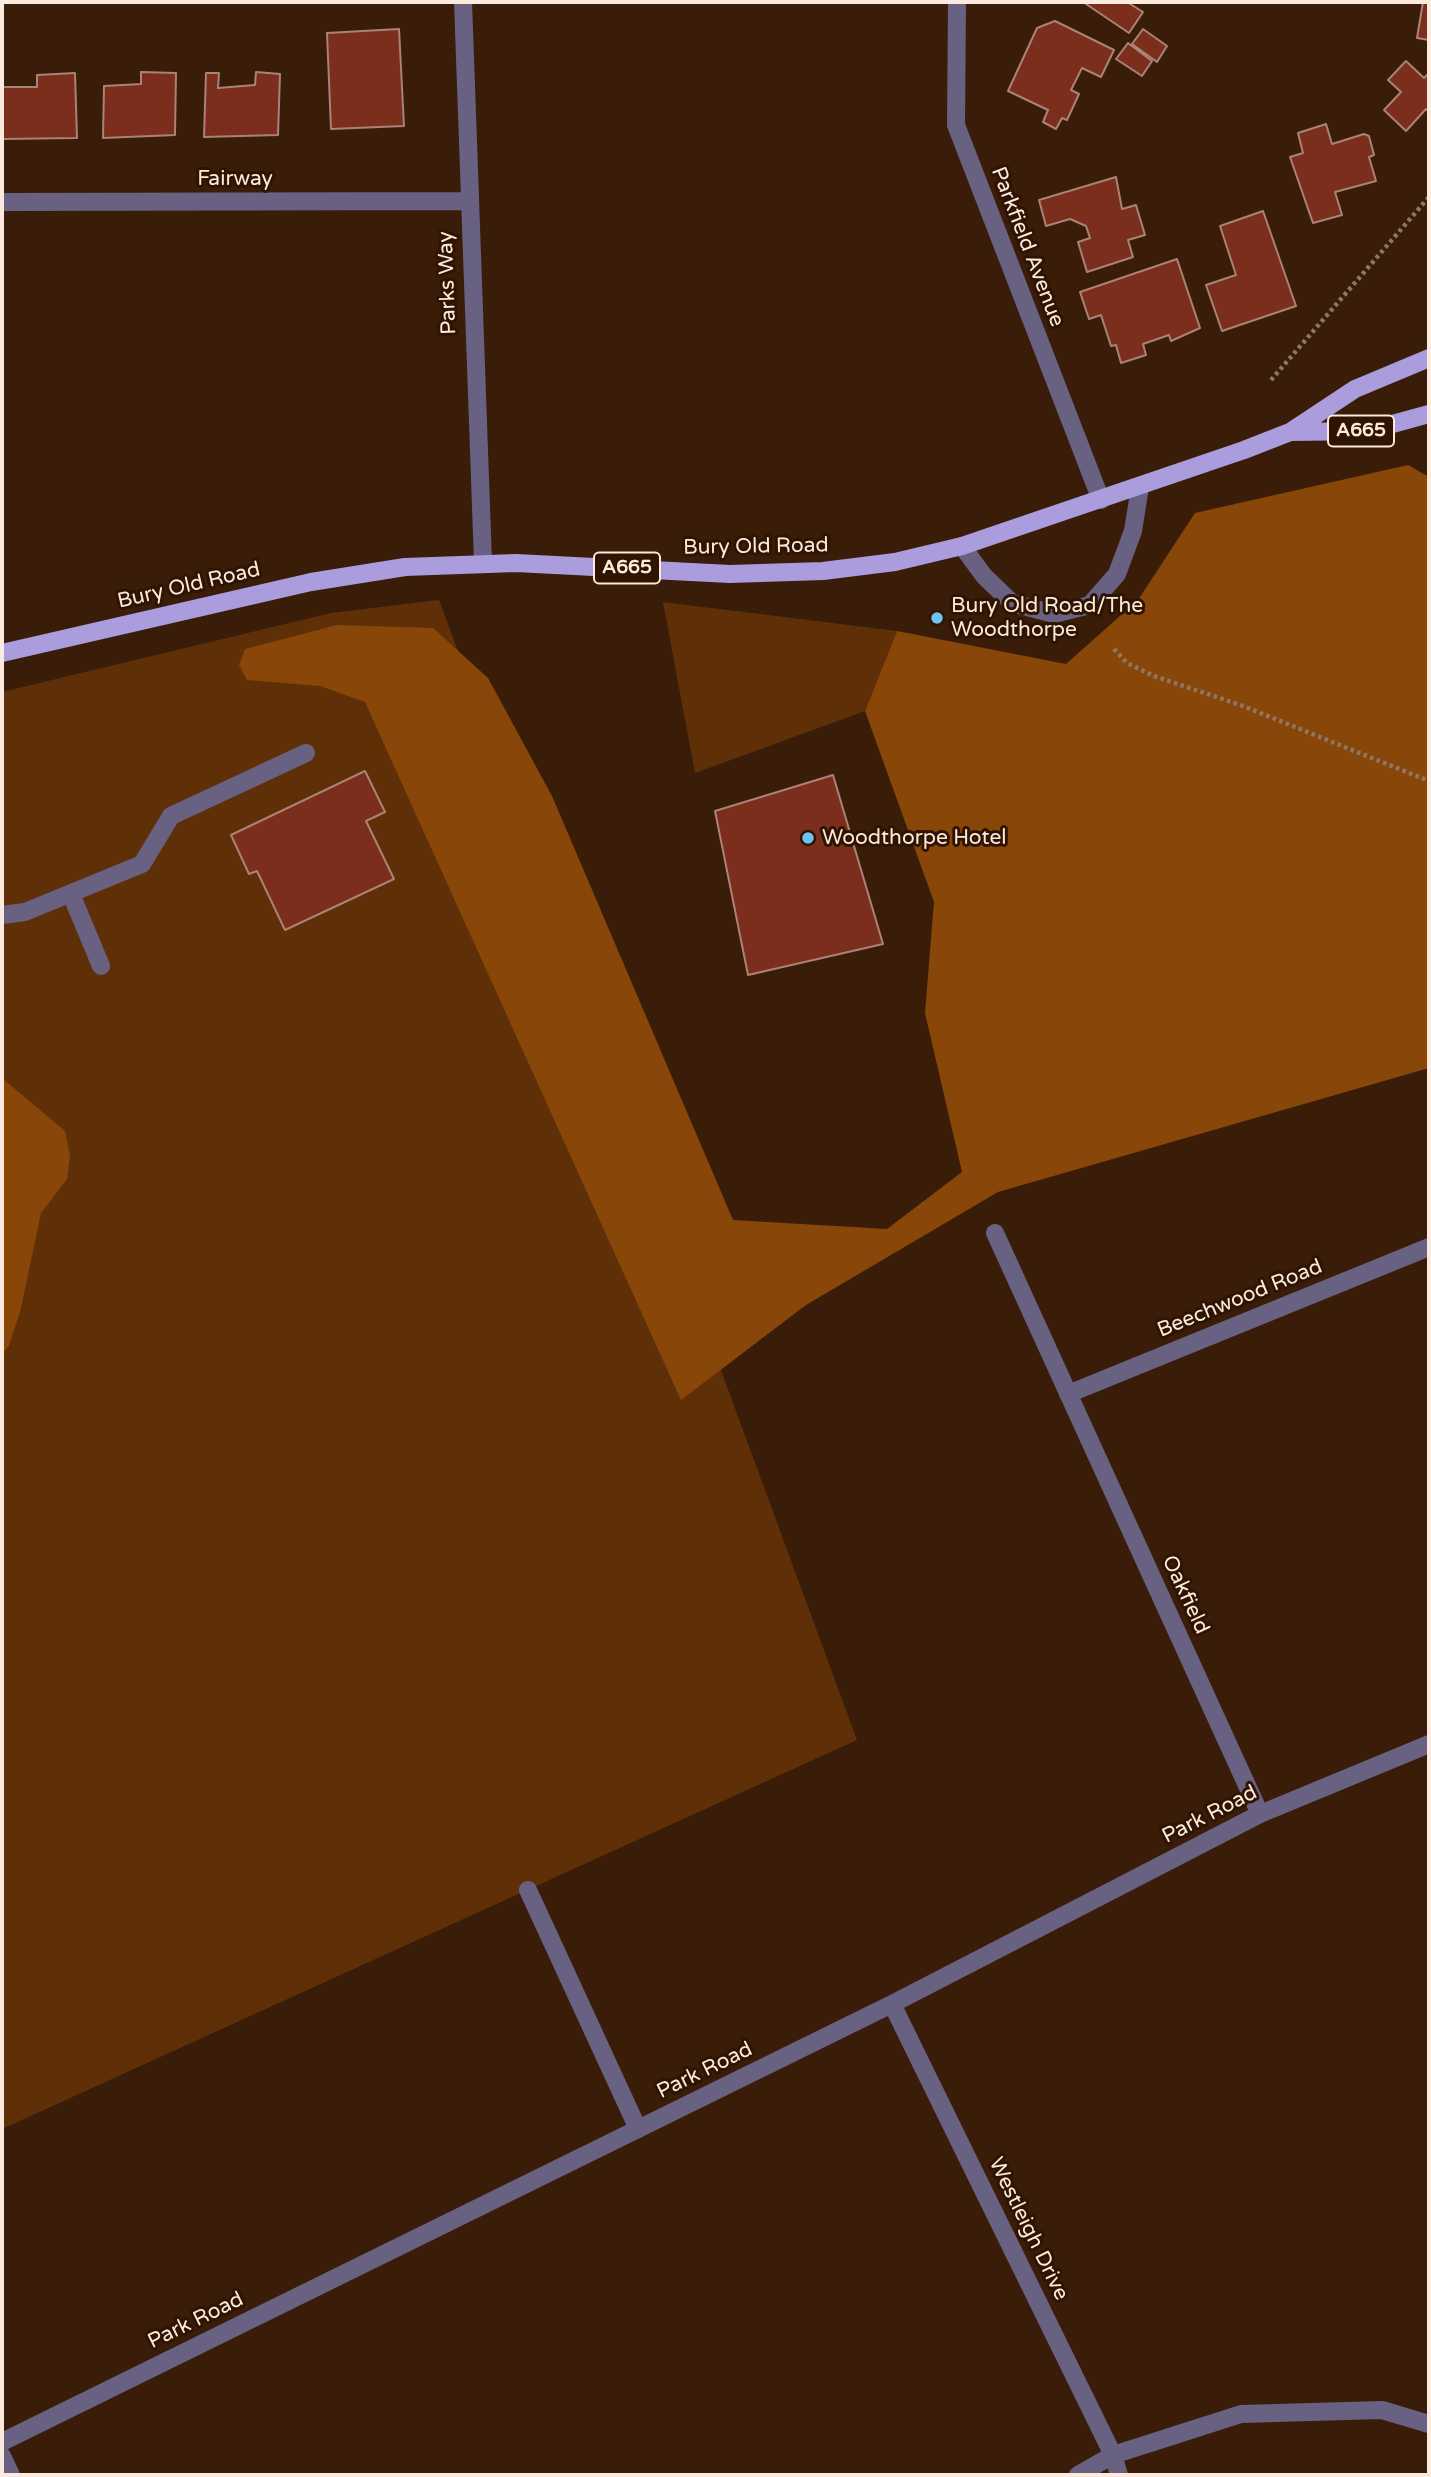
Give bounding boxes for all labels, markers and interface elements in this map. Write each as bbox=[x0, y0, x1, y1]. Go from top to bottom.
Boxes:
street label: Parkfield Avenue bbox=[985, 163, 1069, 331]
street label: Fairway bbox=[197, 166, 273, 192]
street label: Parks Way bbox=[434, 231, 462, 335]
road number: A665 bbox=[1328, 416, 1394, 446]
street label: Bury Old Road bbox=[683, 533, 829, 561]
road number: A665 bbox=[594, 552, 660, 583]
street label: Bury Old Road bbox=[115, 557, 263, 615]
place label: Bury Old Road/The Woodthorpe bbox=[951, 593, 1143, 643]
marker: Bury Old Road/The Woodthorpe bbox=[929, 610, 945, 626]
place label: Woodthorpe Hotel bbox=[822, 825, 1007, 851]
marker: Woodthorpe Hotel bbox=[800, 830, 816, 846]
street label: Beechwood Road bbox=[1154, 1254, 1326, 1344]
street label: Oakfield bbox=[1156, 1552, 1214, 1638]
street label: Park Road bbox=[1158, 1780, 1262, 1850]
street label: Park Road bbox=[653, 2037, 757, 2105]
street label: Westleigh Drive bbox=[983, 2153, 1073, 2305]
street label: Park Road bbox=[144, 2287, 248, 2355]

